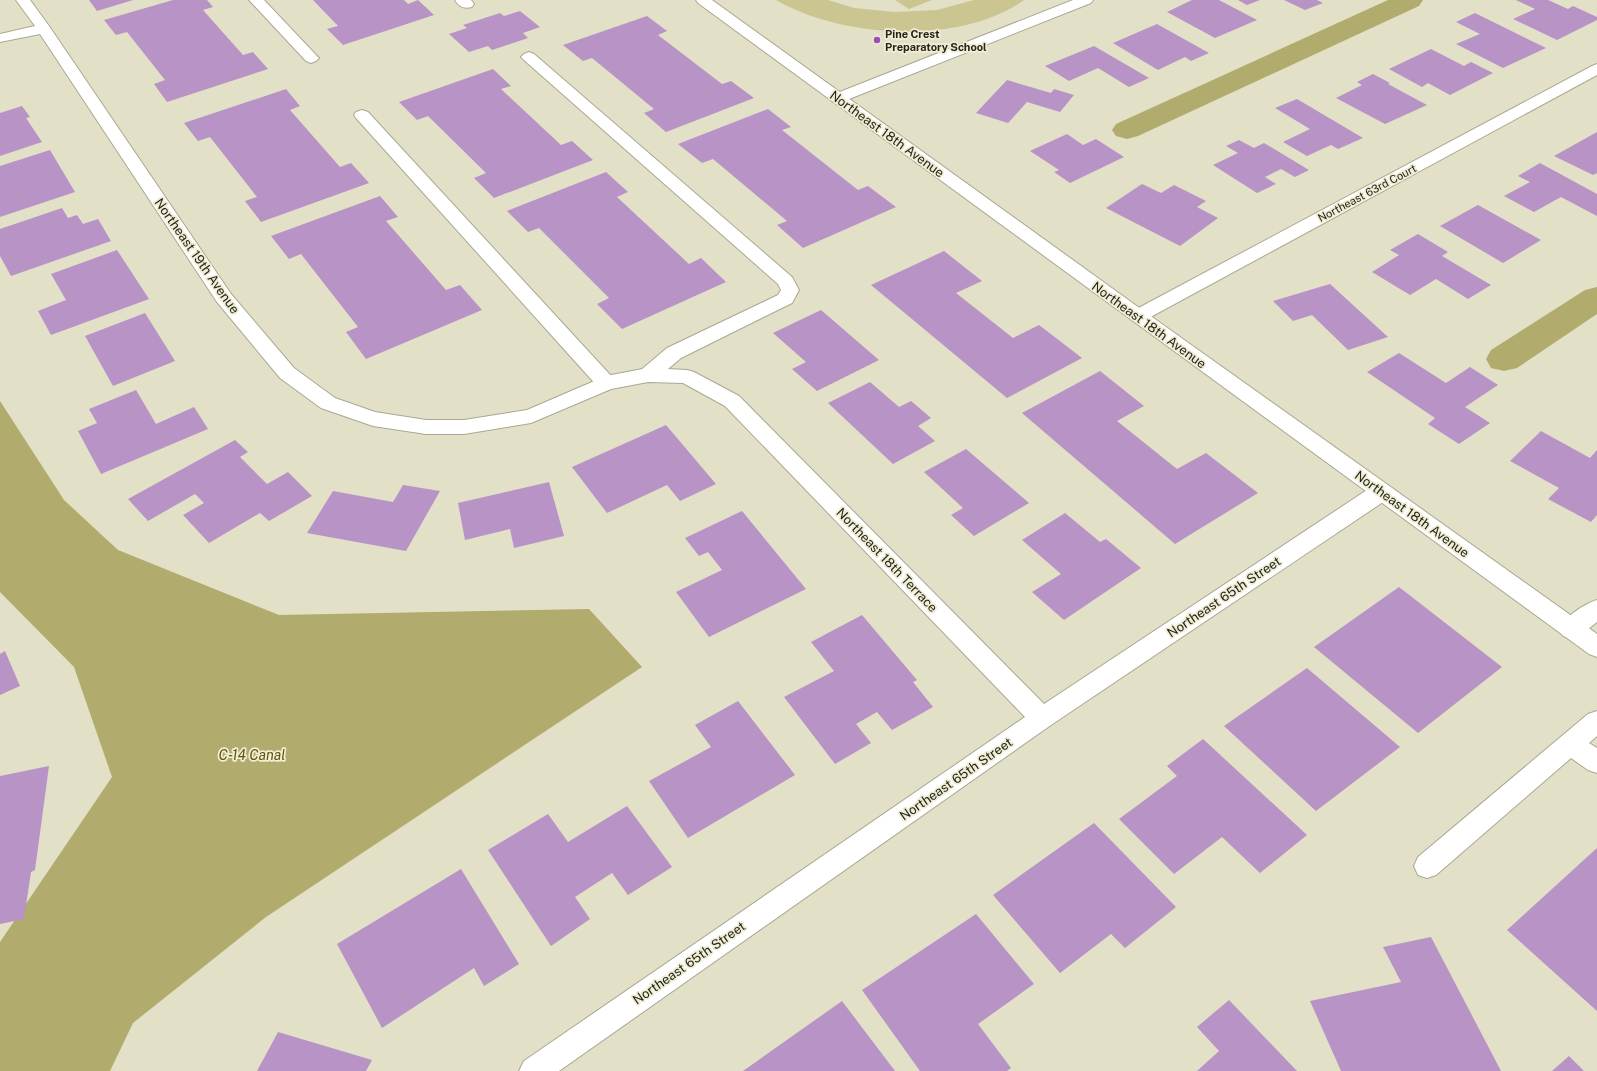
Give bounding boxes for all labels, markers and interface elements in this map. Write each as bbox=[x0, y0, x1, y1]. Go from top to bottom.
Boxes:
place label: Pine Crest Preparatory School bbox=[885, 28, 987, 53]
marker: Pine Crest Preparatory School bbox=[872, 35, 882, 45]
street label: Northeast 18th Avenue bbox=[827, 87, 947, 181]
street label: Northeast 63rd Court bbox=[1316, 162, 1418, 224]
street label: Northeast 19th Avenue bbox=[151, 195, 243, 317]
street label: Northeast 18th Avenue bbox=[1089, 278, 1209, 372]
street label: Northeast 18th Avenue bbox=[1352, 467, 1472, 561]
street label: Northeast 18th Terrace bbox=[833, 505, 941, 615]
street label: Northeast 65th Street bbox=[1164, 553, 1284, 641]
street label: Northeast 65th Street bbox=[897, 735, 1015, 823]
water label: C-14 Canal bbox=[219, 747, 285, 763]
street label: Northeast 65th Street bbox=[630, 919, 748, 1007]

